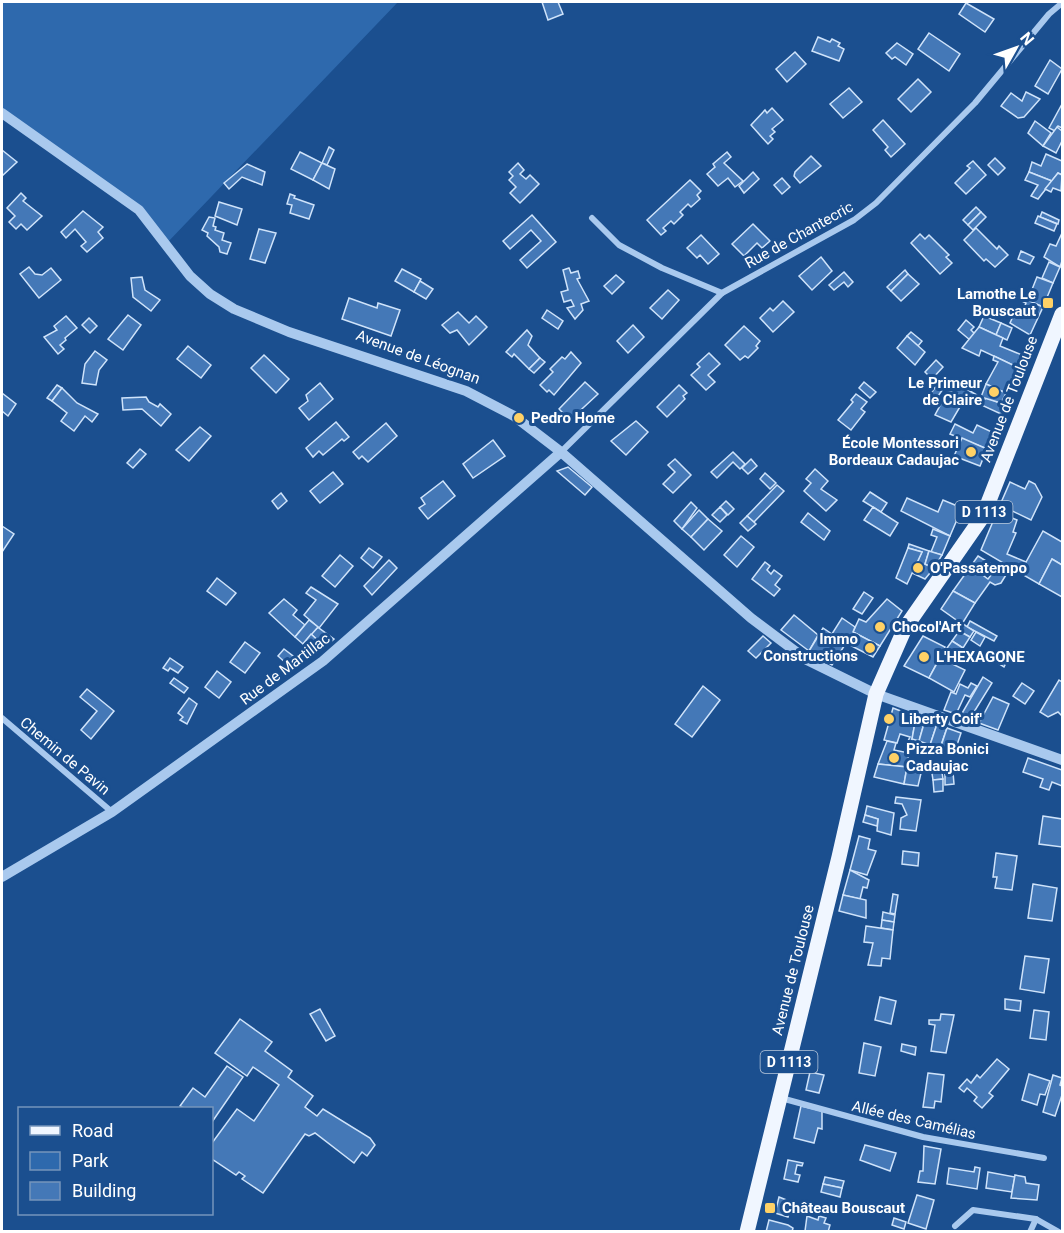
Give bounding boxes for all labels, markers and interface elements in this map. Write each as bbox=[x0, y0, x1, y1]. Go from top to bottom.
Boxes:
north arrow bbox=[986, 18, 1046, 78]
text: N bbox=[1016, 28, 1038, 49]
street label: Rue de Chantecric bbox=[742, 198, 856, 272]
place label: Lamothe Le Bouscaut bbox=[957, 285, 1036, 320]
marker: Lamothe Le Bouscaut bbox=[1041, 296, 1055, 310]
street label: Avenue de Léognan bbox=[354, 326, 482, 388]
street label: Avenue de Toulouse bbox=[977, 333, 1041, 465]
place label: Le Primeur de Claire bbox=[908, 374, 983, 409]
marker: Le Primeur de Claire bbox=[987, 385, 1001, 399]
place label: Pedro Home bbox=[531, 409, 615, 427]
marker: Pedro Home bbox=[512, 411, 526, 425]
place label: École Montessori Bordeaux Cadaujac bbox=[829, 434, 959, 469]
marker: École Montessori Bordeaux Cadaujac bbox=[964, 445, 978, 459]
road number: D 1113 bbox=[956, 501, 1012, 523]
place label: O'Passatempo bbox=[930, 559, 1027, 577]
marker: O'Passatempo bbox=[911, 561, 925, 575]
place label: Chocol'Art bbox=[892, 618, 962, 636]
marker: Chocol'Art bbox=[873, 620, 887, 634]
street label: Rue de Martillac bbox=[237, 629, 334, 709]
place label: Immo Constructions bbox=[763, 630, 858, 665]
marker: Immo Constructions bbox=[863, 641, 877, 655]
place label: L'HEXAGONE bbox=[936, 648, 1025, 666]
marker: L'HEXAGONE bbox=[917, 650, 931, 664]
place label: Liberty Coif' bbox=[901, 710, 982, 728]
marker: Liberty Coif' bbox=[882, 712, 896, 726]
street label: Chemin de Pavin bbox=[16, 713, 114, 799]
place label: Pizza Bonici Cadaujac bbox=[906, 740, 989, 775]
marker: Pizza Bonici Cadaujac bbox=[887, 751, 901, 765]
street label: Avenue de Toulouse bbox=[768, 903, 818, 1037]
road number: D 1113 bbox=[760, 1051, 818, 1073]
street label: Allée des Camélias bbox=[850, 1097, 978, 1143]
legend bbox=[18, 1107, 213, 1215]
text: Road bbox=[72, 1120, 113, 1141]
text: Park bbox=[72, 1150, 109, 1171]
text: Building bbox=[72, 1180, 136, 1201]
place label: Château Bouscaut bbox=[782, 1199, 905, 1217]
marker: Château Bouscaut bbox=[763, 1201, 777, 1215]

